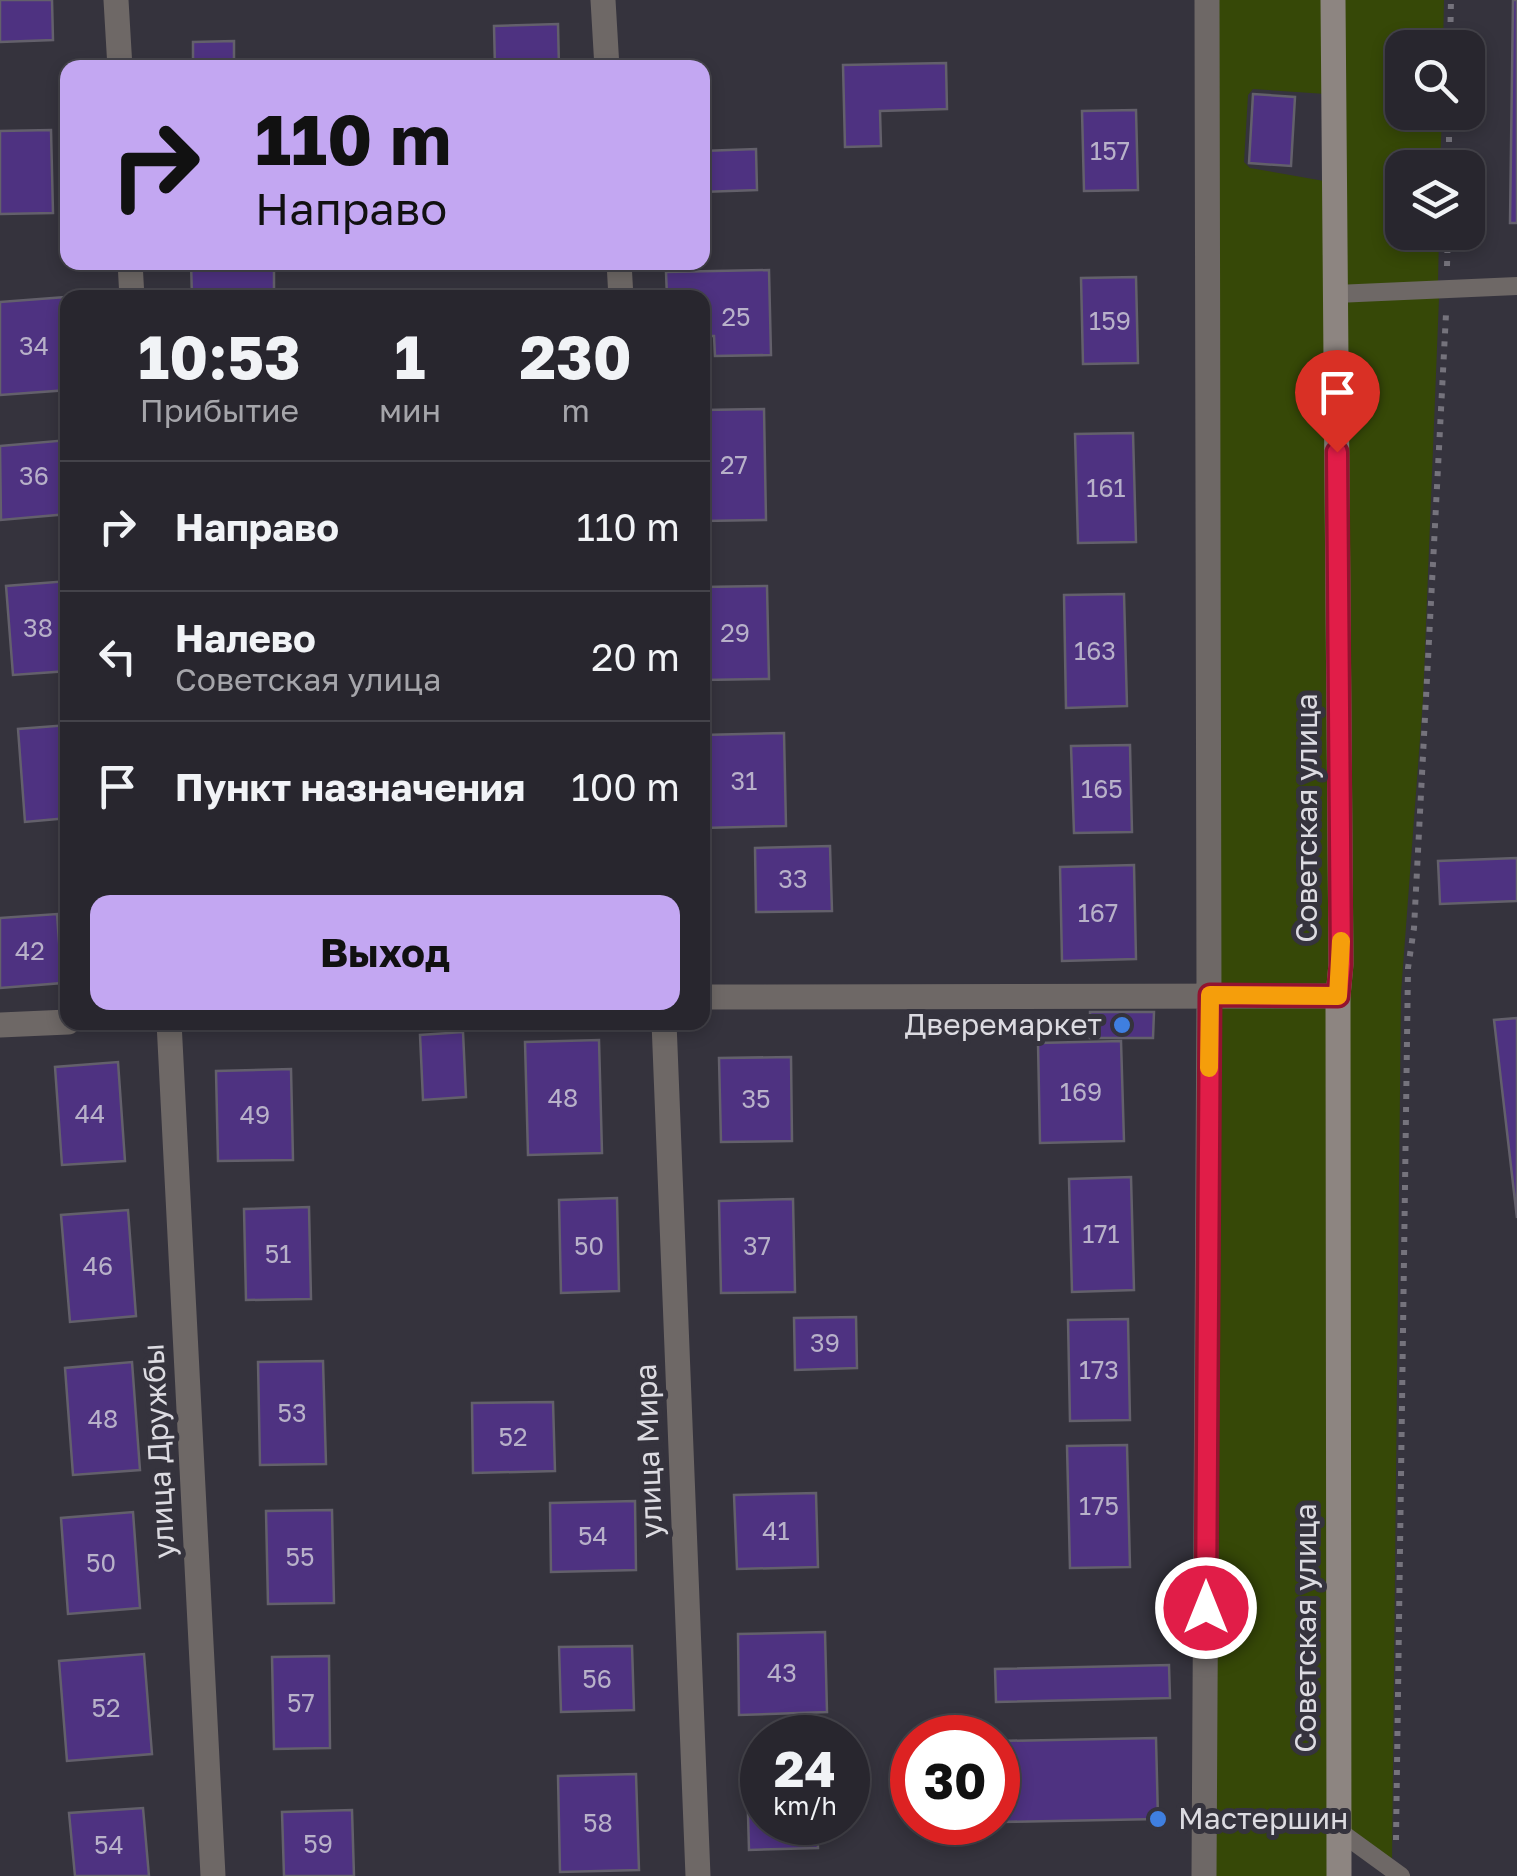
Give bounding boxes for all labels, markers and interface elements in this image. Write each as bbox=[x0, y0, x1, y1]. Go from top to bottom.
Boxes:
map controls bbox=[1385, 30, 1485, 250]
button: search bbox=[1385, 30, 1485, 130]
text: 110 m bbox=[255, 96, 451, 180]
icon: right bbox=[90, 100, 220, 230]
house number: 157 bbox=[1090, 135, 1130, 166]
button: layers bbox=[1385, 150, 1485, 250]
text: Направо bbox=[255, 181, 447, 235]
house number: 25 bbox=[721, 301, 751, 332]
house number: 159 bbox=[1089, 305, 1131, 336]
text: 10:53 bbox=[138, 320, 301, 392]
text: 1 bbox=[395, 320, 426, 392]
text: 230 bbox=[519, 320, 632, 392]
house number: 34 bbox=[19, 330, 49, 361]
pin bbox=[1295, 350, 1380, 453]
icon: arrive bbox=[1310, 365, 1365, 420]
text: Прибытие bbox=[140, 391, 299, 429]
text: мин bbox=[379, 391, 441, 429]
text: m bbox=[561, 391, 590, 429]
house number: 27 bbox=[720, 449, 748, 480]
house number: 36 bbox=[19, 460, 49, 491]
house number: 161 bbox=[1086, 472, 1126, 503]
icon: right bbox=[90, 499, 145, 554]
text: Направо bbox=[175, 504, 339, 549]
text: 110 m bbox=[576, 504, 680, 549]
house number: 38 bbox=[23, 612, 53, 643]
text: Налево bbox=[175, 615, 316, 660]
house number: 29 bbox=[720, 617, 750, 648]
icon: left bbox=[90, 629, 145, 684]
text: 20 m bbox=[591, 634, 680, 679]
house number: 163 bbox=[1074, 635, 1116, 666]
text: Советская улица bbox=[175, 660, 441, 698]
street label: Советская улица bbox=[1288, 693, 1324, 943]
icon: arrive bbox=[90, 759, 145, 814]
text: Пункт назначения bbox=[175, 764, 525, 809]
text: 100 m bbox=[571, 764, 680, 809]
house number: 31 bbox=[731, 765, 757, 796]
house number: 165 bbox=[1081, 773, 1123, 804]
house number: 33 bbox=[778, 863, 808, 894]
button: Выход bbox=[90, 895, 680, 1010]
house number: 167 bbox=[1078, 897, 1118, 928]
house number: 42 bbox=[15, 935, 45, 966]
place label: Дверемаркет bbox=[904, 1006, 1102, 1042]
marker: Дверемаркет bbox=[1111, 1014, 1133, 1036]
house number: 169 bbox=[1060, 1076, 1102, 1107]
house number: 48 bbox=[548, 1082, 578, 1113]
house number: 35 bbox=[741, 1083, 771, 1114]
house number: 44 bbox=[75, 1098, 105, 1129]
house number: 49 bbox=[240, 1099, 270, 1130]
house number: 171 bbox=[1082, 1218, 1120, 1249]
house number: 50 bbox=[574, 1230, 604, 1261]
house number: 37 bbox=[743, 1230, 771, 1261]
house number: 51 bbox=[265, 1238, 291, 1269]
house number: 46 bbox=[83, 1250, 113, 1281]
house number: 39 bbox=[810, 1327, 840, 1358]
street label: улица Дружбы bbox=[134, 1342, 182, 1560]
house number: 173 bbox=[1079, 1354, 1119, 1385]
street label: улица Мира bbox=[627, 1363, 669, 1539]
house number: 53 bbox=[277, 1397, 307, 1428]
house number: 48 bbox=[88, 1403, 118, 1434]
house number: 52 bbox=[498, 1421, 528, 1452]
house number: 175 bbox=[1079, 1490, 1119, 1521]
street label: Советская улица bbox=[1287, 1503, 1323, 1753]
house number: 41 bbox=[762, 1515, 790, 1546]
house number: 54 bbox=[578, 1520, 608, 1551]
house number: 55 bbox=[285, 1541, 315, 1572]
house number: 50 bbox=[86, 1547, 116, 1578]
position arrow bbox=[1154, 1556, 1258, 1660]
house number: 43 bbox=[767, 1657, 797, 1688]
house number: 56 bbox=[582, 1663, 612, 1694]
house number: 57 bbox=[287, 1687, 315, 1718]
house number: 52 bbox=[91, 1692, 121, 1723]
speed limit sign: 30 bbox=[890, 1715, 1020, 1845]
text: 24 bbox=[774, 1738, 836, 1798]
text: km/h bbox=[773, 1790, 837, 1821]
place label: Мастершин bbox=[1178, 1800, 1348, 1836]
house number: 58 bbox=[583, 1807, 613, 1838]
marker: Мастершин bbox=[1147, 1808, 1169, 1830]
house number: 59 bbox=[303, 1828, 333, 1859]
house number: 54 bbox=[94, 1829, 124, 1860]

